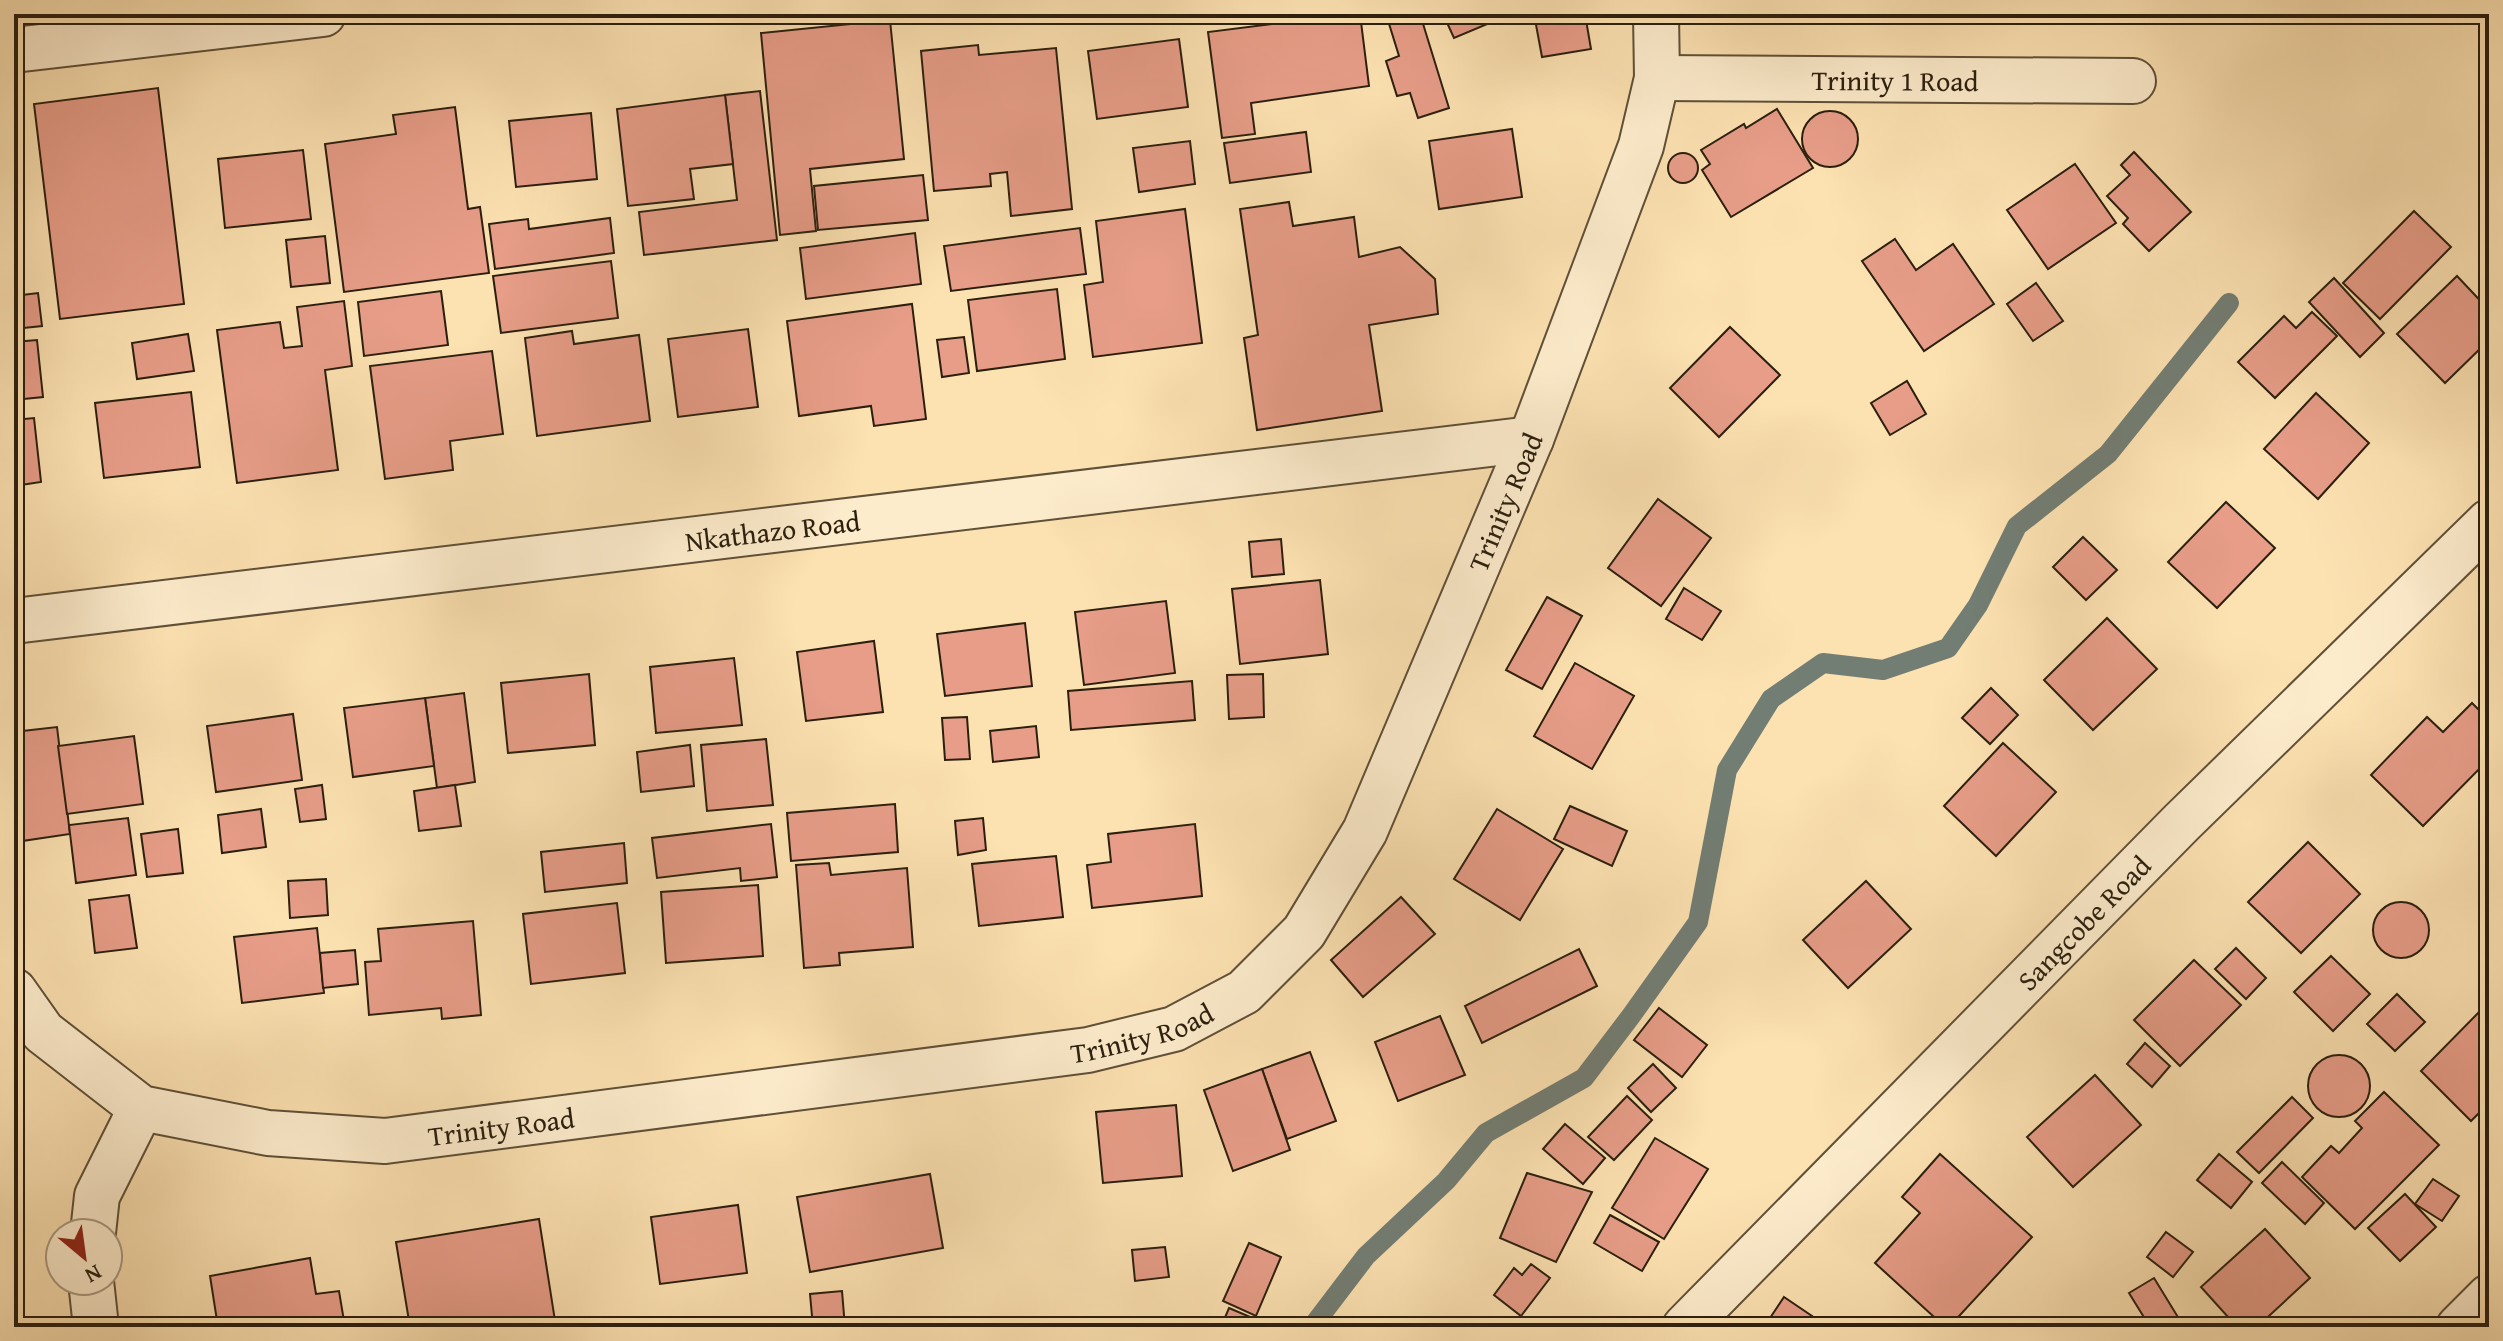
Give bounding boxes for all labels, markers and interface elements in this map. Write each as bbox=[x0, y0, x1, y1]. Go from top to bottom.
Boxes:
street label: Trinity 1 Road bbox=[1811, 58, 1979, 101]
street label: Trinity Road bbox=[1457, 426, 1552, 578]
street label: Nkathazo Road bbox=[683, 499, 862, 561]
street label: Sangcobe Road bbox=[2007, 845, 2160, 999]
street label: Trinity Road bbox=[1068, 992, 1220, 1073]
street label: Trinity Road bbox=[425, 1096, 577, 1156]
north arrow bbox=[44, 1217, 124, 1297]
text: N bbox=[79, 1257, 108, 1292]

